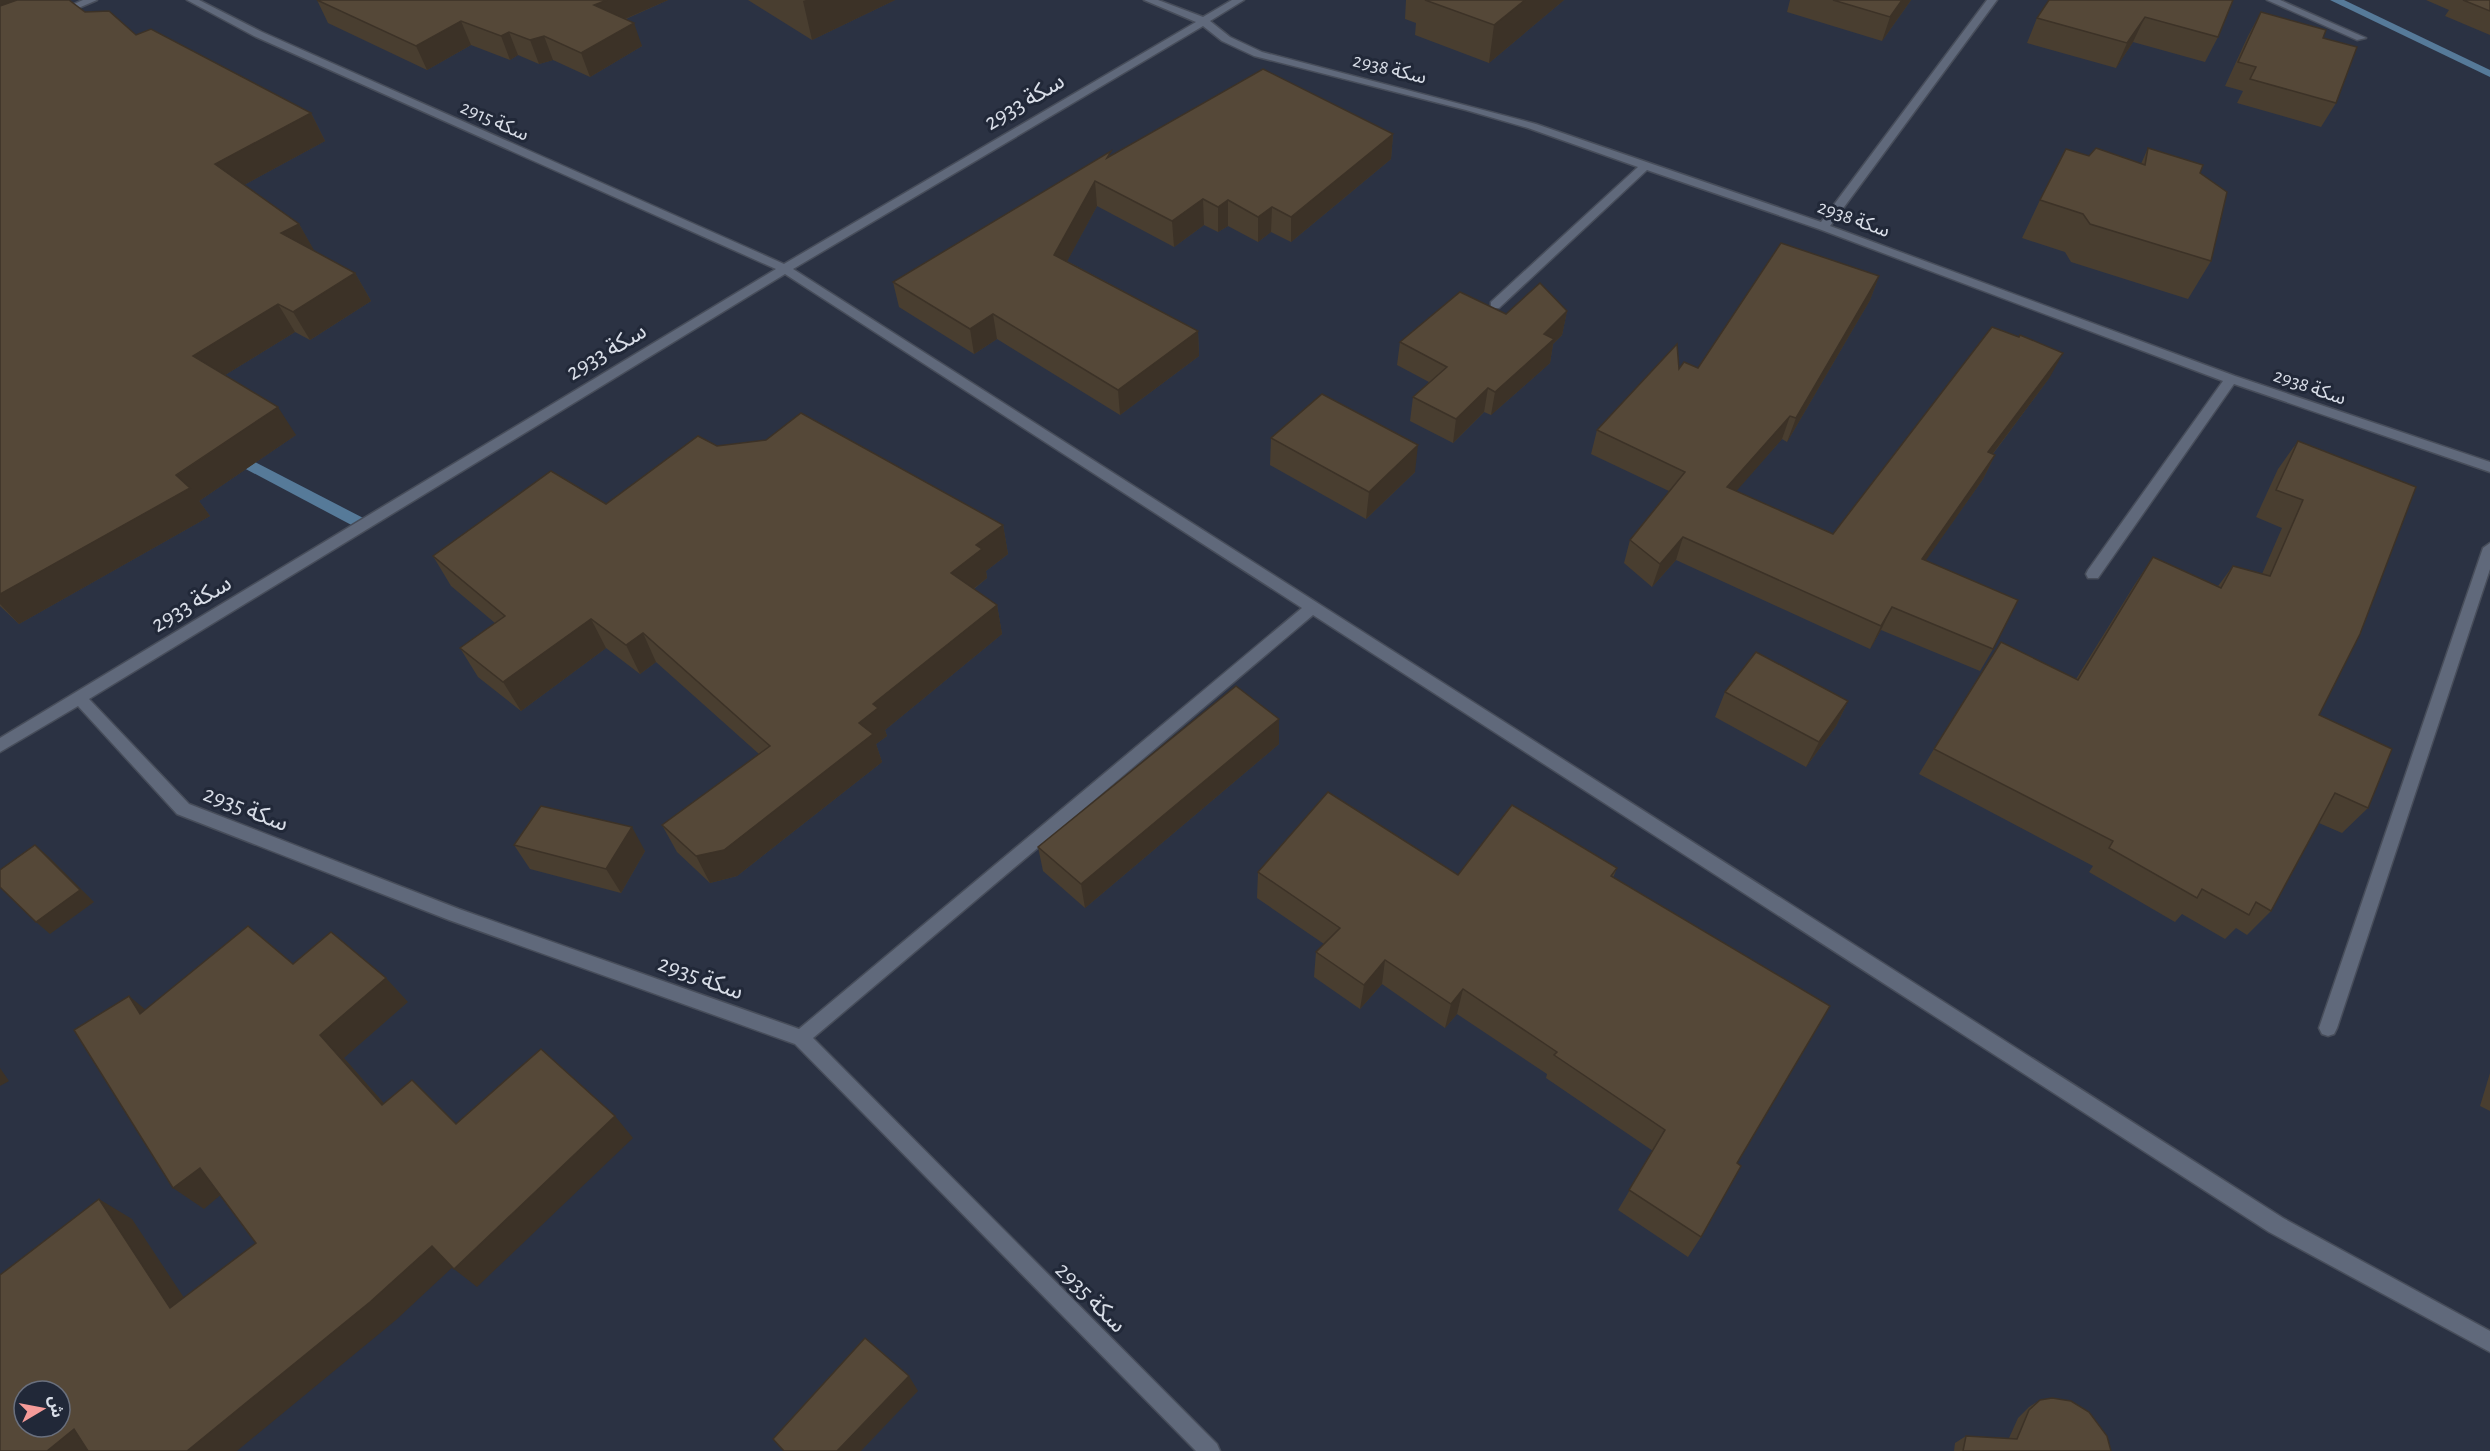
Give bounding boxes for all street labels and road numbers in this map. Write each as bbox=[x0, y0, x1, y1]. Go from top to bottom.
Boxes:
street label: سكة 2938 bbox=[1351, 50, 1429, 88]
street label: سكة 2933 bbox=[980, 69, 1069, 135]
street label: سكة 2915 bbox=[457, 97, 532, 145]
street label: سكة 2938 bbox=[1815, 197, 1892, 241]
street label: سكة 2933 bbox=[562, 319, 651, 385]
street label: سكة 2938 bbox=[2271, 365, 2348, 409]
street label: سكة 2933 bbox=[147, 571, 236, 637]
street label: سكة 2935 bbox=[200, 782, 291, 836]
street label: سكة 2935 bbox=[655, 951, 746, 1004]
street label: سكة 2935 bbox=[1050, 1258, 1130, 1338]

